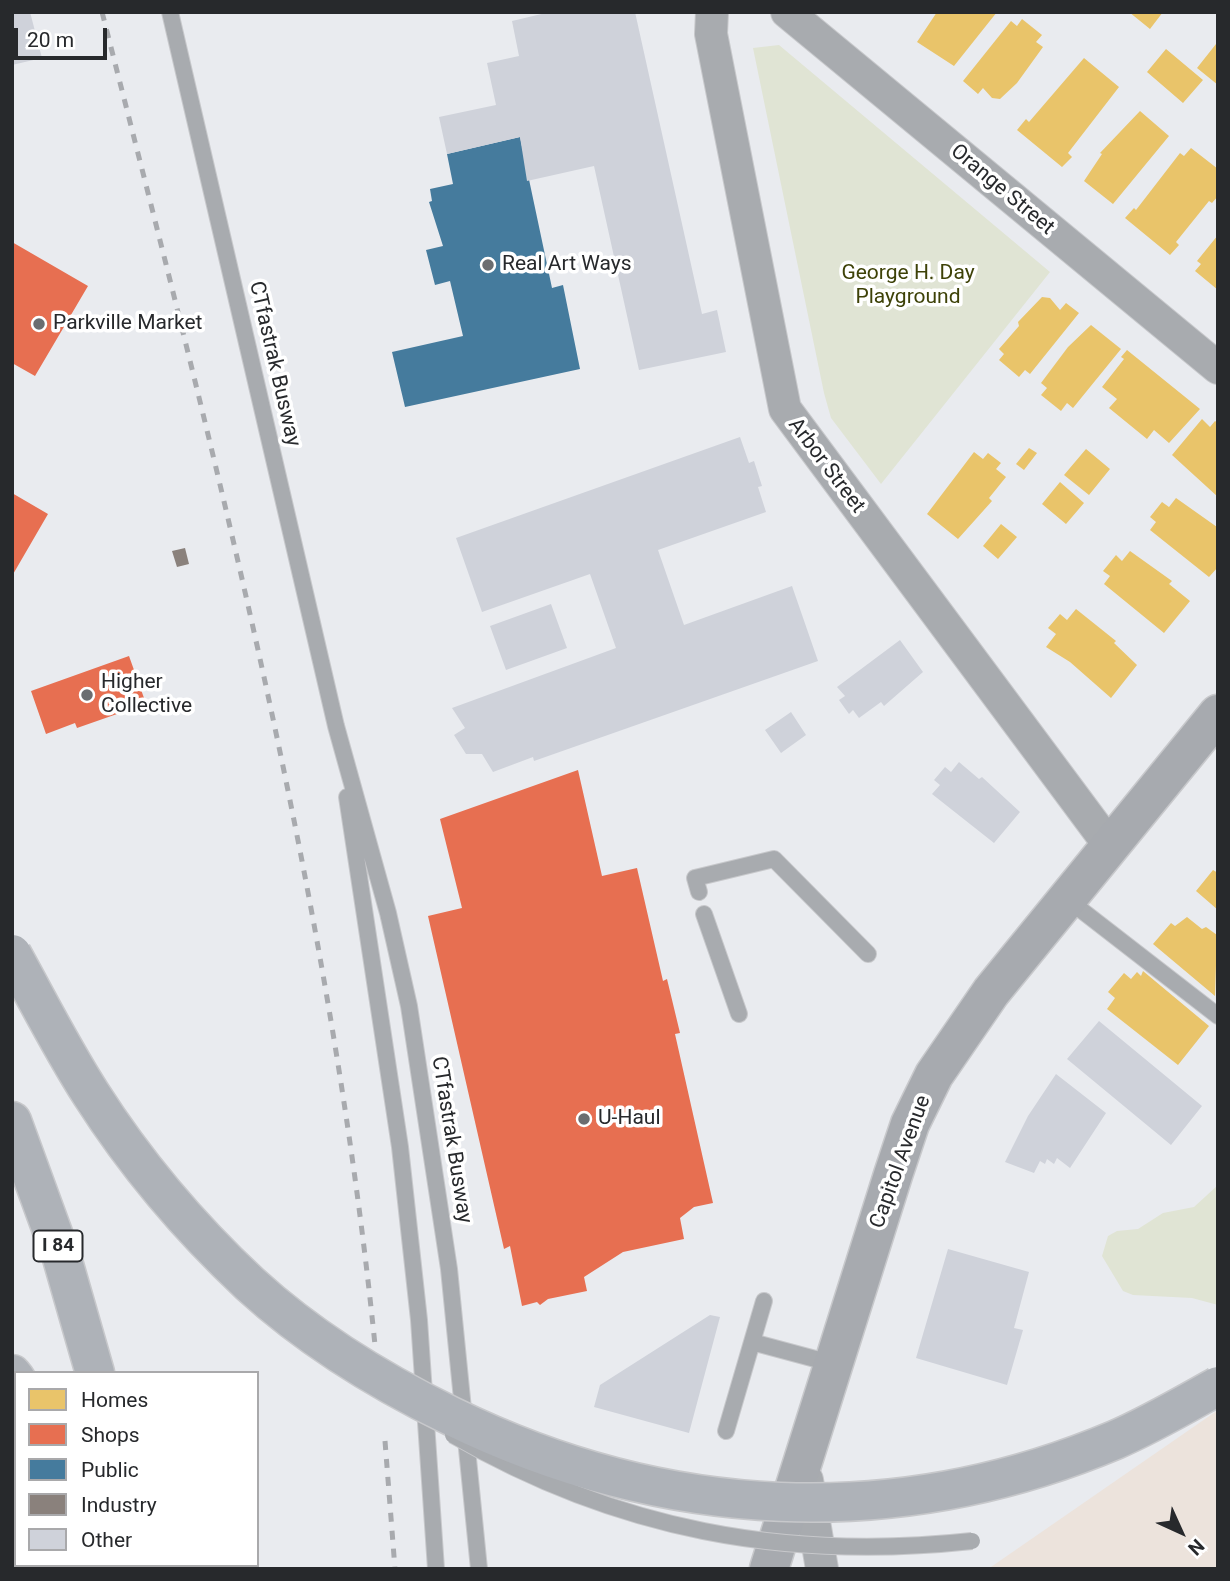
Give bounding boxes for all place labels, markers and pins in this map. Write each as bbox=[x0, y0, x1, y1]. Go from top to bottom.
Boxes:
place label: Real Art Ways bbox=[502, 252, 632, 278]
marker: Real Art Ways bbox=[480, 257, 496, 273]
place label: Parkville Market bbox=[53, 311, 202, 337]
marker: Parkville Market bbox=[31, 316, 47, 332]
place label: Higher Collective bbox=[101, 670, 192, 720]
marker: Higher Collective bbox=[79, 687, 95, 703]
place label: U-Haul bbox=[598, 1106, 661, 1132]
marker: U-Haul bbox=[576, 1111, 592, 1127]

